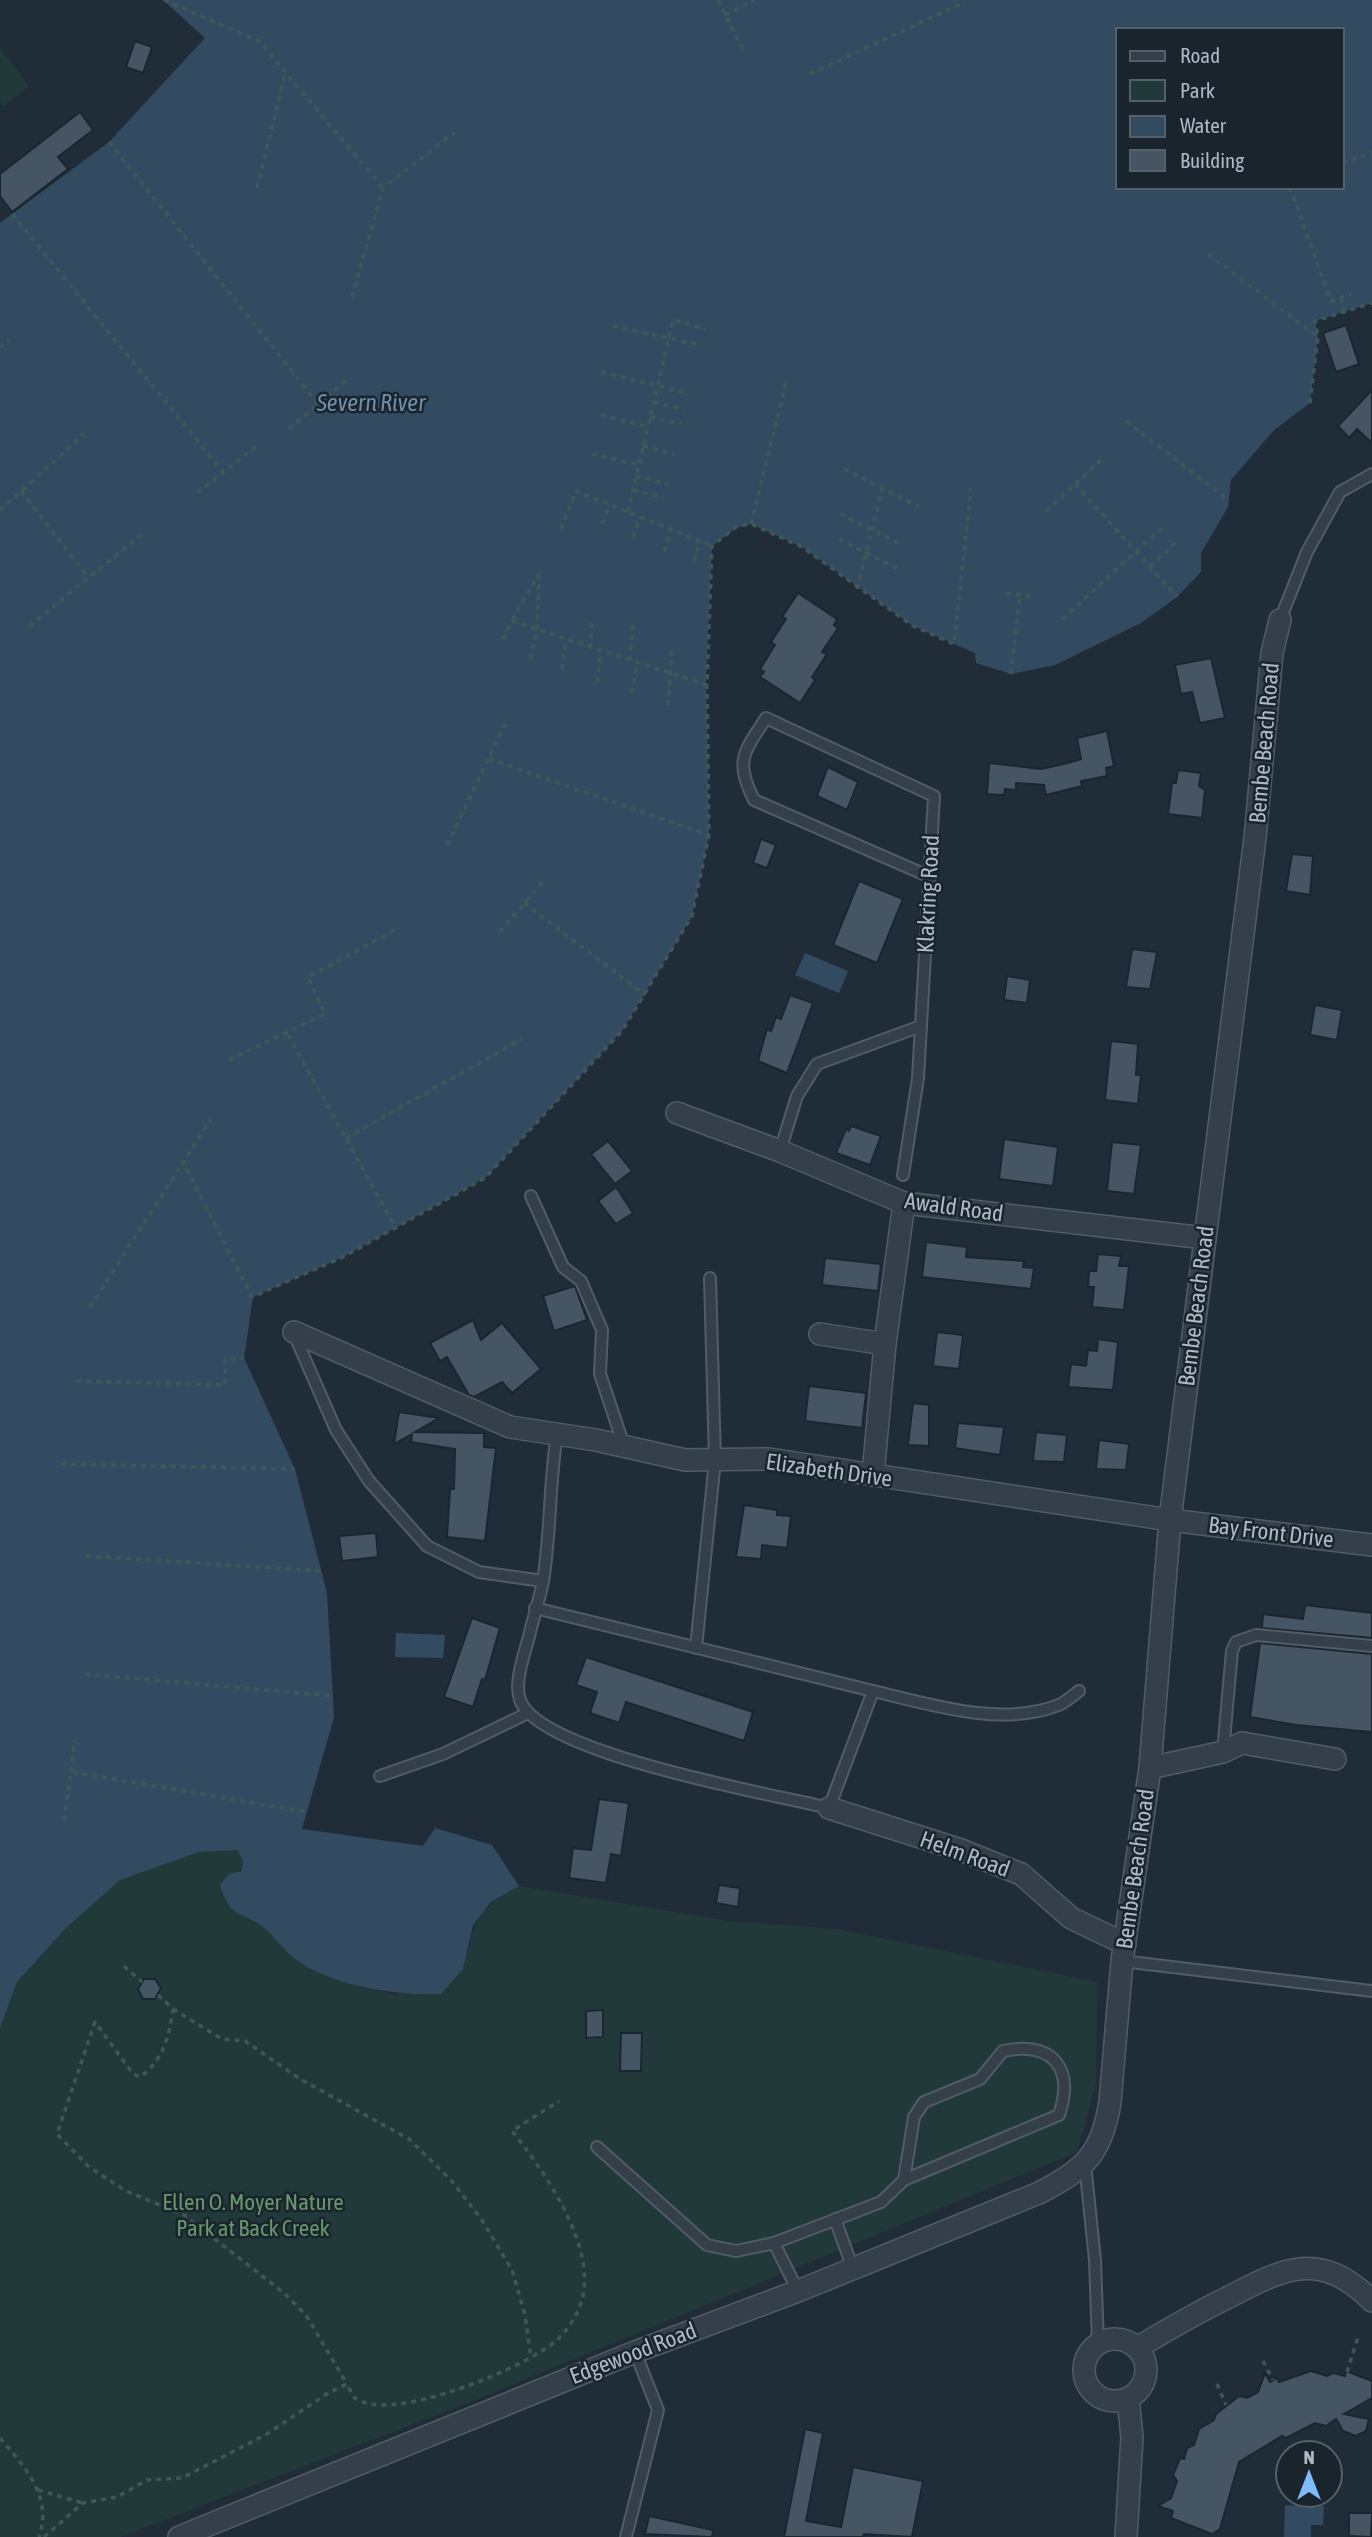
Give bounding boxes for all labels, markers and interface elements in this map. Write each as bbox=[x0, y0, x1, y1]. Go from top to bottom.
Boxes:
legend bbox=[1116, 28, 1344, 189]
text: Road bbox=[1180, 43, 1220, 67]
text: Park bbox=[1180, 78, 1215, 102]
text: Water bbox=[1180, 113, 1227, 137]
text: Building bbox=[1180, 148, 1244, 172]
water label: Severn River bbox=[316, 389, 426, 416]
street label: Bembe Beach Road bbox=[1244, 662, 1284, 824]
street label: Klakring Road bbox=[912, 834, 944, 954]
street label: Awald Road bbox=[903, 1187, 1005, 1227]
street label: Bembe Beach Road bbox=[1173, 1224, 1219, 1388]
street label: Elizabeth Drive bbox=[764, 1448, 894, 1492]
street label: Bay Front Drive bbox=[1207, 1511, 1335, 1553]
street label: Bembe Beach Road bbox=[1111, 1787, 1159, 1951]
street label: Helm Road bbox=[917, 1826, 1013, 1882]
park label: Ellen O. Moyer Nature Park at Back Creek bbox=[162, 2189, 344, 2241]
street label: Edgewood Road bbox=[566, 2317, 700, 2389]
north arrow bbox=[1274, 2439, 1344, 2509]
text: N bbox=[1303, 2446, 1315, 2468]

